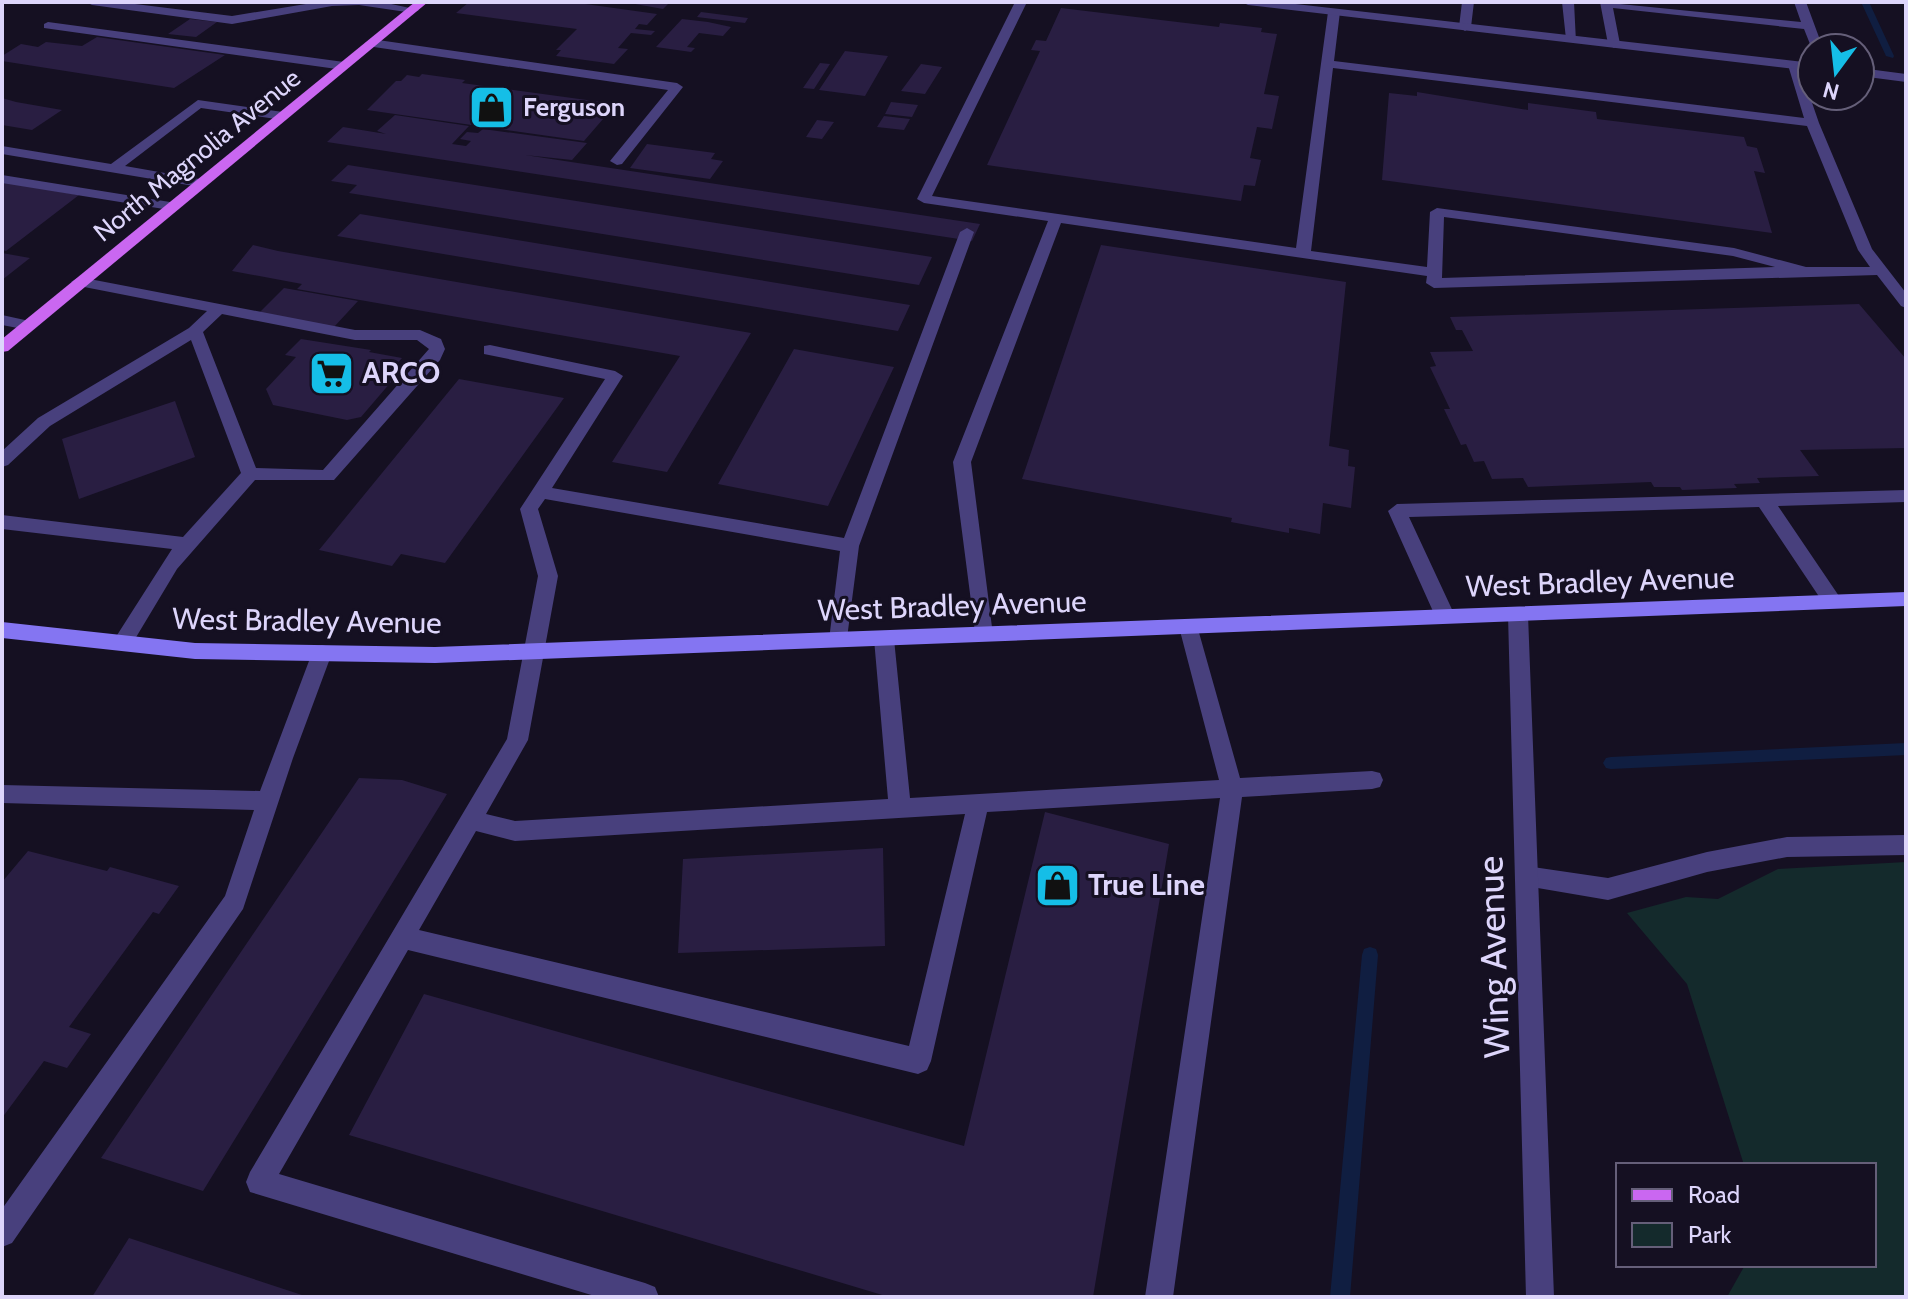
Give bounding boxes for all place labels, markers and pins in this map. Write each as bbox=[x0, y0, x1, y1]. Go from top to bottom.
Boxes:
shop icon: Ferguson bbox=[468, 83, 516, 131]
place label: Ferguson bbox=[523, 91, 625, 123]
supermarket icon: ARCO bbox=[307, 349, 355, 397]
place label: ARCO bbox=[362, 354, 440, 391]
shop icon: True Line bbox=[1033, 861, 1081, 909]
place label: True Line bbox=[1088, 866, 1205, 903]

